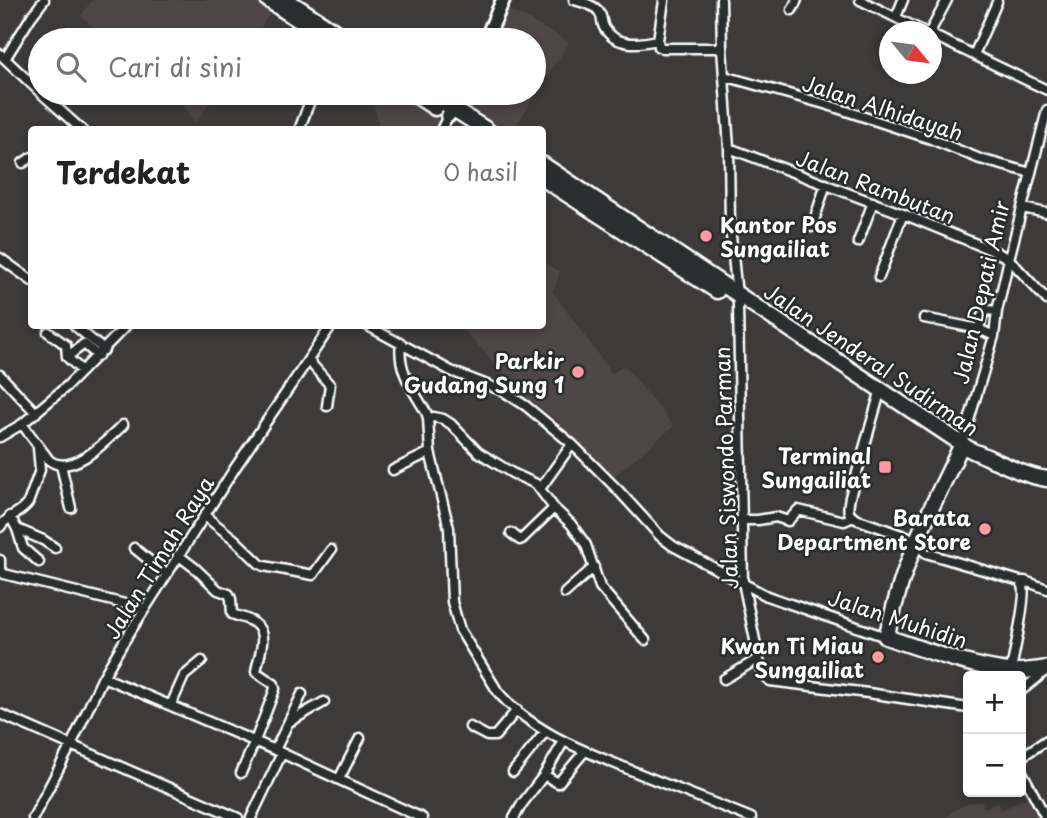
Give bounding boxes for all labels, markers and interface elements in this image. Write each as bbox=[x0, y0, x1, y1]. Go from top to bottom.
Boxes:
north arrow bbox=[879, 21, 942, 84]
search box bbox=[28, 28, 546, 105]
text: Cari di sini bbox=[108, 47, 242, 86]
icon: search bbox=[52, 48, 90, 86]
street label: Jalan Alhidayah bbox=[798, 66, 968, 148]
street label: Jalan Rambutan bbox=[792, 141, 960, 231]
text: Terdekat bbox=[56, 149, 191, 194]
text: 0 hasil bbox=[443, 154, 518, 189]
street label: Jalan Depati Amir bbox=[943, 197, 1017, 387]
place label: Kantor Pos Sungailiat bbox=[720, 208, 837, 264]
marker: Kantor Pos Sungailiat bbox=[698, 228, 714, 244]
street label: Jalan Jenderal Sudirman bbox=[758, 275, 986, 443]
place label: Parkir Gudang Sung 1 bbox=[404, 344, 564, 400]
street label: Jalan Siswondo Parman bbox=[705, 346, 745, 590]
marker: Parkir Gudang Sung 1 bbox=[570, 364, 586, 380]
place label: Terminal Sungailiat bbox=[761, 439, 871, 495]
marker: Terminal Sungailiat bbox=[877, 459, 893, 475]
street label: Jalan Timah Raya bbox=[95, 469, 221, 645]
place label: Barata Department Store bbox=[777, 501, 971, 557]
marker: Barata Department Store bbox=[977, 521, 993, 537]
street label: Jalan Muhidin bbox=[824, 580, 972, 656]
place label: Kwan Ti Miau Sungailiat bbox=[720, 629, 864, 685]
marker: Kwan Ti Miau Sungailiat bbox=[870, 649, 886, 665]
map controls bbox=[963, 671, 1026, 797]
button: + bbox=[963, 671, 1026, 734]
button: − bbox=[963, 734, 1026, 797]

